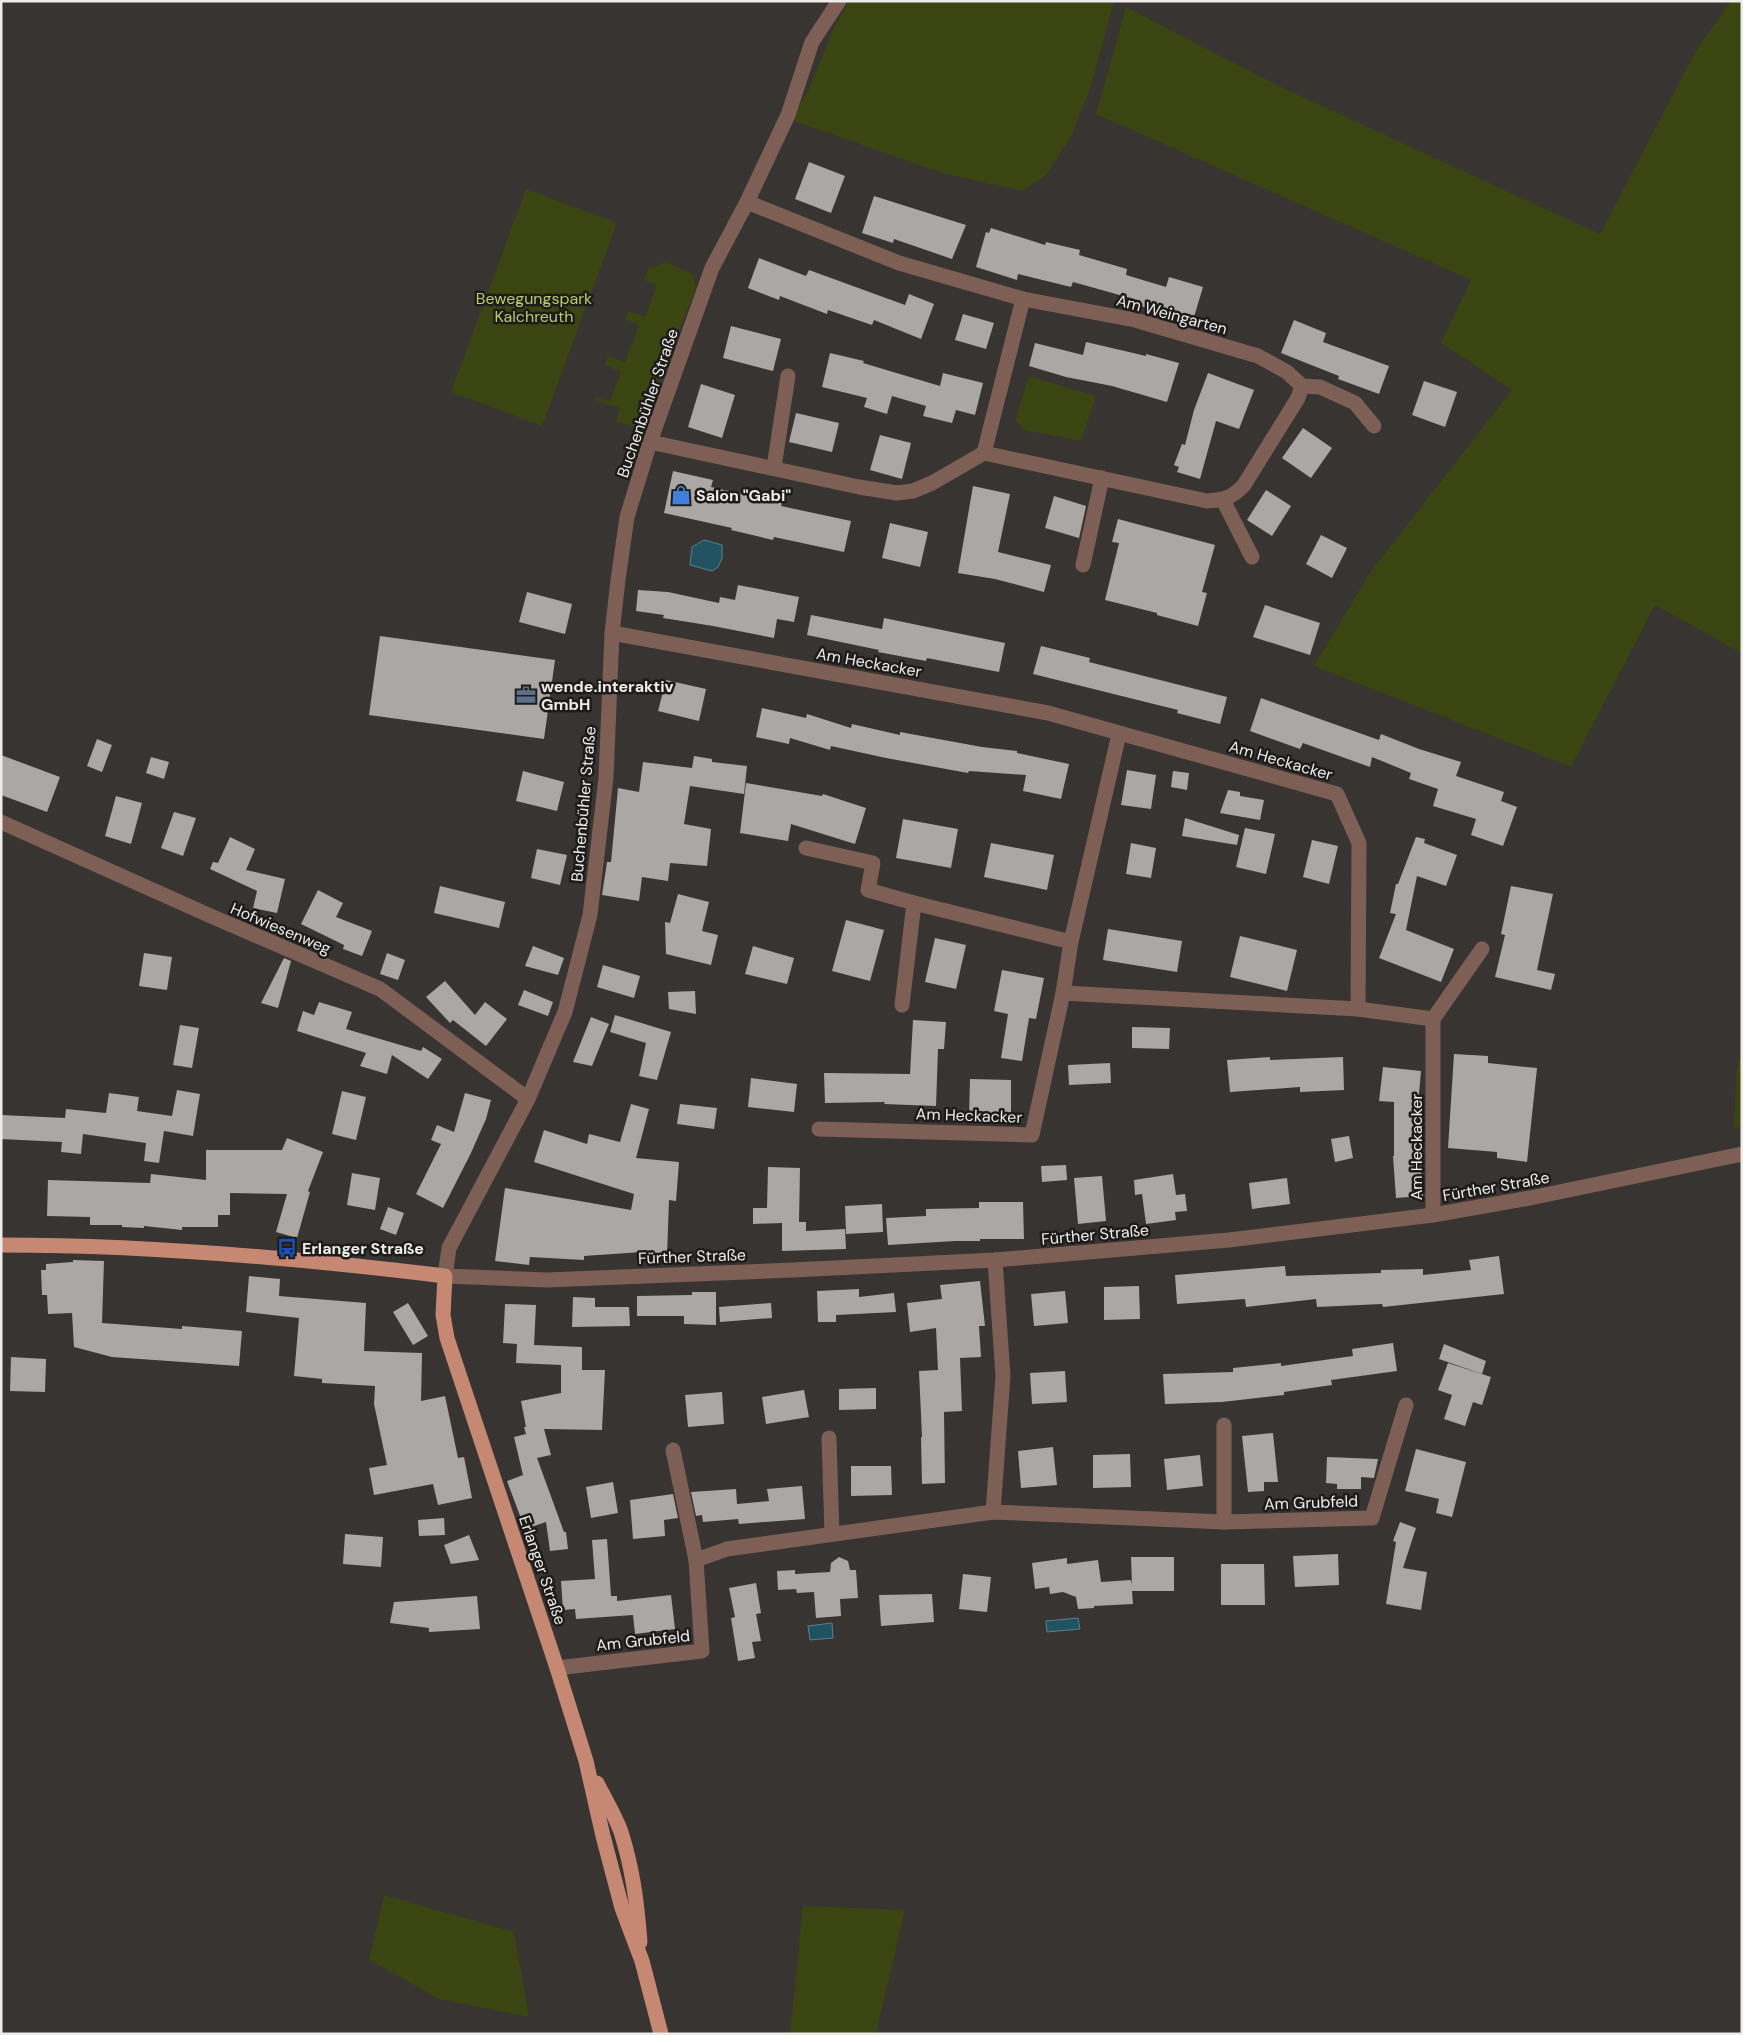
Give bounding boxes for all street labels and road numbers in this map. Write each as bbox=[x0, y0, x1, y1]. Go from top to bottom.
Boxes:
street label: Am Weingarten bbox=[1114, 290, 1230, 339]
street label: Buchenbühler Straße bbox=[612, 326, 683, 480]
street label: Am Heckacker bbox=[815, 643, 923, 682]
street label: Buchenbühler Straße bbox=[566, 725, 601, 883]
street label: Am Heckacker bbox=[1227, 736, 1335, 785]
street label: Hofwiesenweg bbox=[227, 898, 334, 959]
street label: Am Heckacker bbox=[1406, 1094, 1427, 1200]
street label: Am Heckacker bbox=[915, 1103, 1023, 1128]
street label: Fürther Straße bbox=[1441, 1167, 1551, 1206]
street label: Fürther Straße bbox=[1040, 1219, 1150, 1250]
street label: Fürther Straße bbox=[638, 1244, 746, 1269]
street label: Am Grubfeld bbox=[1264, 1490, 1358, 1515]
street label: Erlanger Straße bbox=[514, 1513, 571, 1627]
street label: Am Grubfeld bbox=[595, 1625, 691, 1656]

